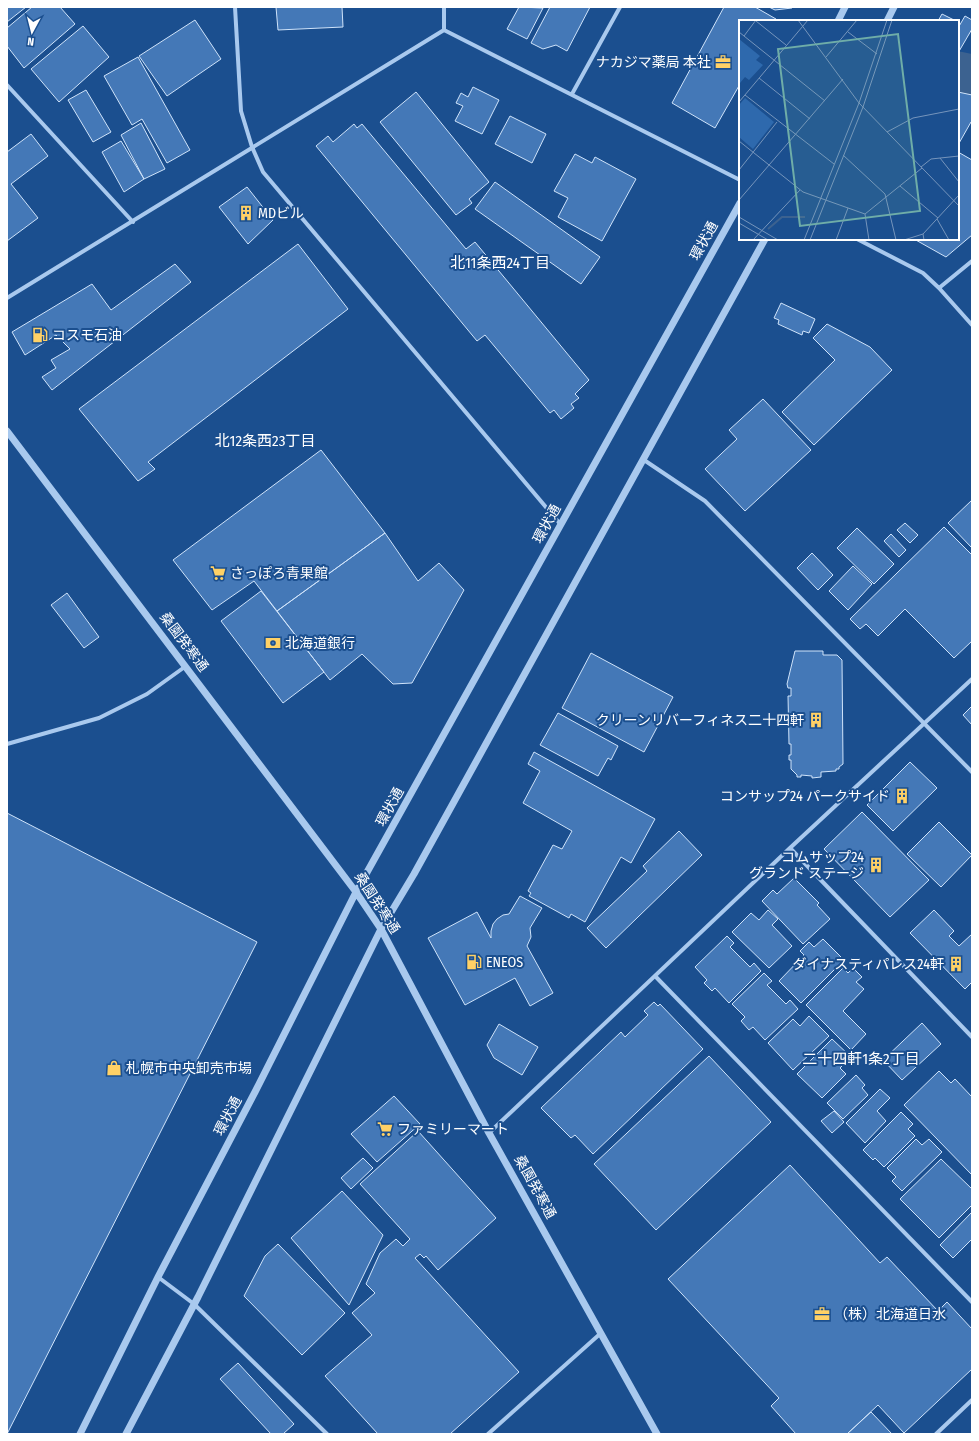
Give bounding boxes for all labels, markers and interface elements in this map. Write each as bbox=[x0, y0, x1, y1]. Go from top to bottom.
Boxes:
north arrow bbox=[12, 12, 52, 52]
inset map bbox=[739, 20, 959, 240]
text: N bbox=[27, 35, 35, 48]
office icon: ナカジマ薬局 本社 bbox=[714, 53, 732, 71]
place label: ナカジマ薬局 本社 bbox=[596, 54, 711, 71]
building icon: MDビル bbox=[237, 204, 255, 222]
place label: MDビル bbox=[258, 205, 304, 222]
street label: 環状通 bbox=[686, 219, 722, 263]
district label: 北11条西24丁目 bbox=[450, 254, 550, 272]
fuel station icon: コスモ石油 bbox=[31, 326, 49, 344]
place label: コスモ石油 bbox=[52, 327, 122, 344]
district label: 北12条西23丁目 bbox=[215, 432, 315, 450]
street label: 環状通 bbox=[529, 502, 565, 546]
supermarket icon: さっぽろ青果館 bbox=[209, 564, 227, 582]
place label: さっぽろ青果館 bbox=[230, 565, 328, 582]
street label: 桑園発寒通 bbox=[156, 609, 212, 675]
bank icon: 北海道銀行 bbox=[264, 634, 282, 652]
place label: 北海道銀行 bbox=[285, 635, 355, 652]
building icon: クリーンリバーフィネス二十四軒 bbox=[807, 711, 825, 729]
place label: クリーンリバーフィネス二十四軒 bbox=[596, 712, 804, 729]
street label: 環状通 bbox=[372, 785, 408, 829]
building icon: コンサップ24 パークサイド bbox=[893, 787, 911, 805]
place label: コンサップ24 パークサイド bbox=[720, 788, 890, 805]
place label: コムサップ24 グランド ステージ bbox=[749, 849, 864, 882]
building icon: コムサップ24 グランド ステージ bbox=[867, 856, 885, 874]
street label: 桑園発寒通 bbox=[351, 869, 403, 937]
fuel station icon: ENEOS bbox=[465, 953, 483, 971]
place label: ENEOS bbox=[486, 954, 523, 971]
building icon: ダイナスティパレス24軒 bbox=[947, 955, 965, 973]
place label: ダイナスティパレス24軒 bbox=[792, 956, 944, 973]
district label: 二十四軒1条2丁目 bbox=[802, 1050, 920, 1068]
shop icon: 札幌市中央卸売市場 bbox=[105, 1059, 123, 1077]
place label: 札幌市中央卸売市場 bbox=[126, 1060, 252, 1077]
street label: 環状通 bbox=[211, 1093, 245, 1139]
supermarket icon: ファミリーマート bbox=[376, 1120, 394, 1138]
place label: ファミリーマート bbox=[397, 1121, 509, 1138]
street label: 桑園発寒通 bbox=[511, 1152, 559, 1222]
office icon: （株）北海道日水 bbox=[813, 1305, 831, 1323]
place label: （株）北海道日水 bbox=[834, 1306, 946, 1323]

